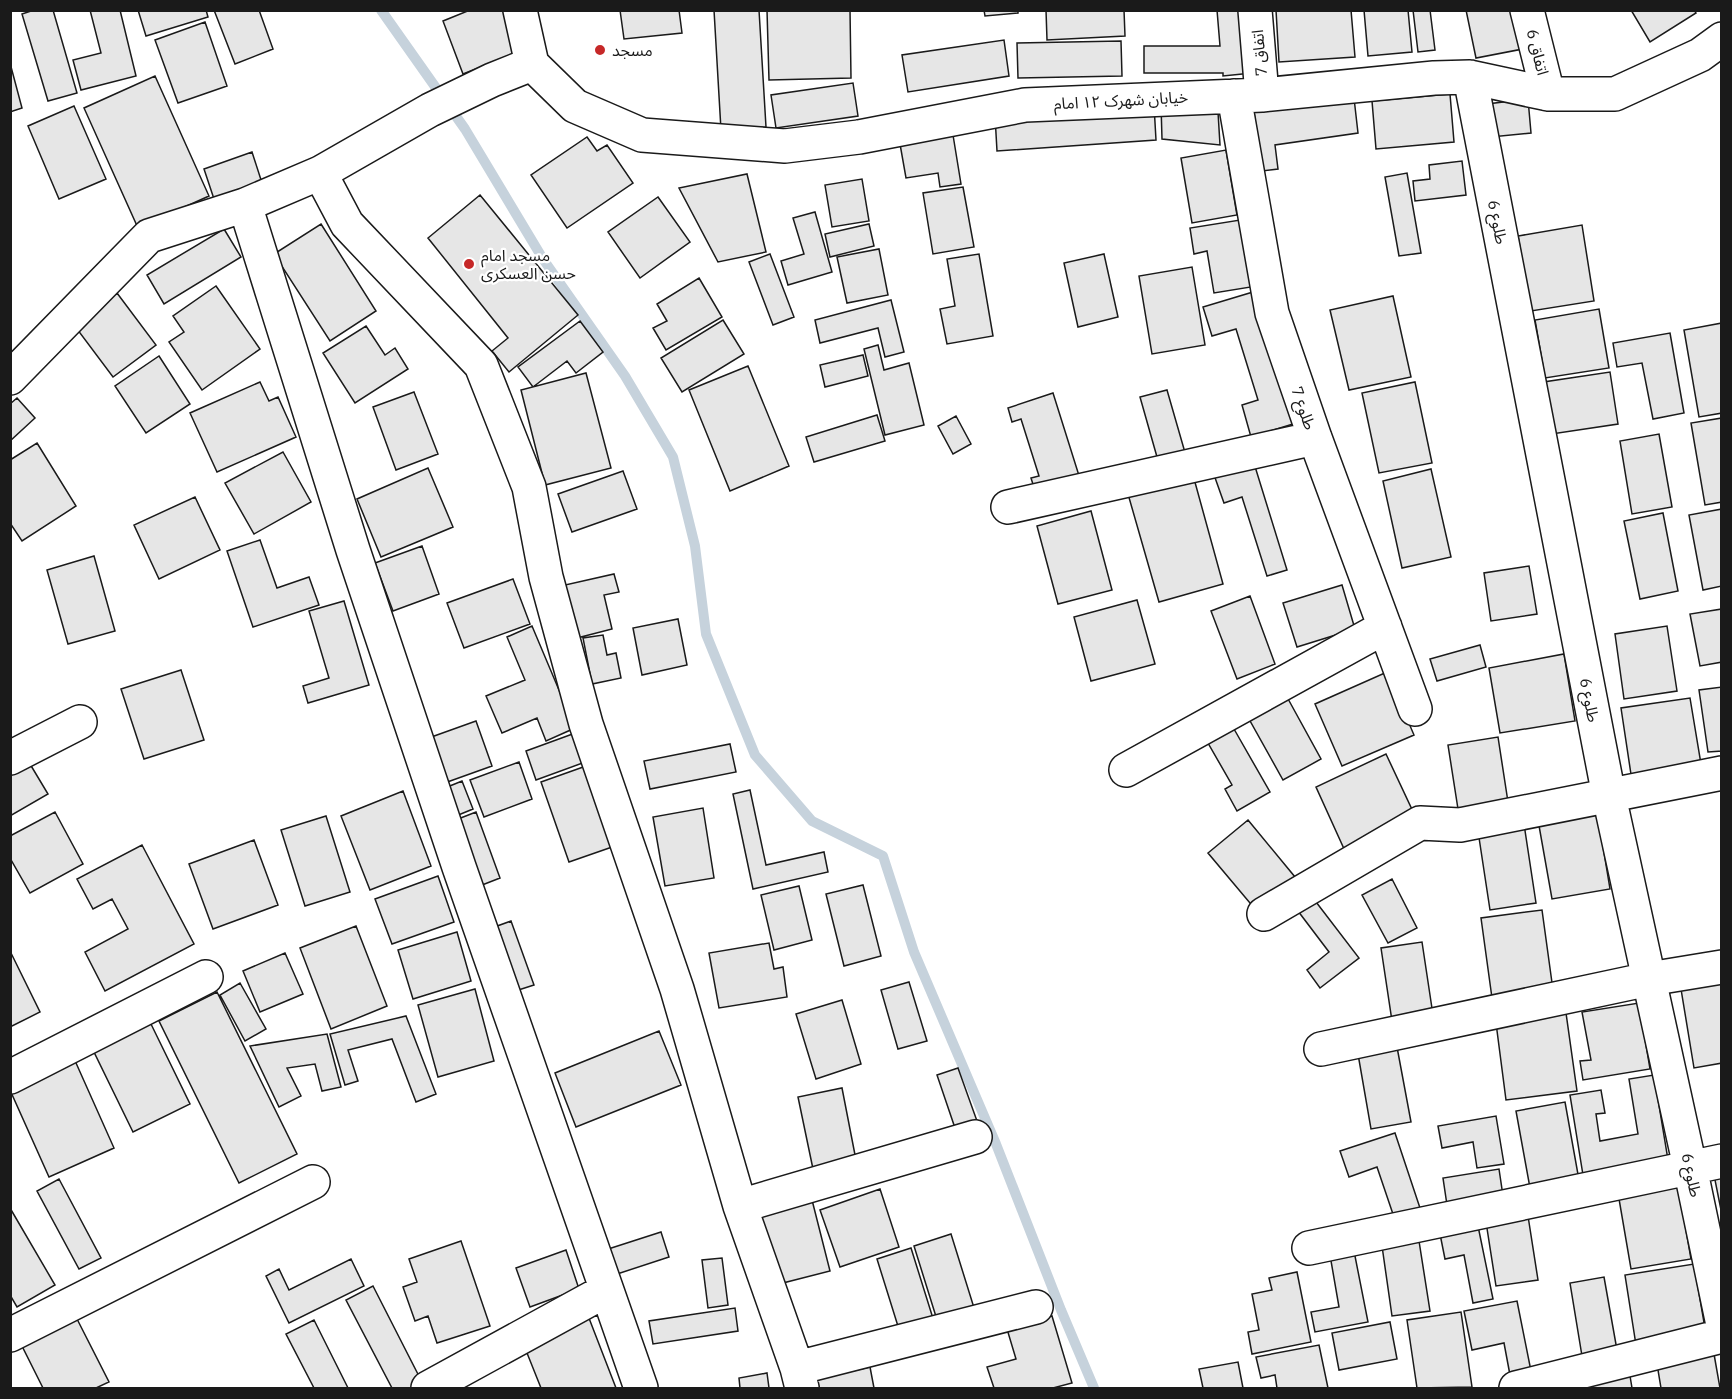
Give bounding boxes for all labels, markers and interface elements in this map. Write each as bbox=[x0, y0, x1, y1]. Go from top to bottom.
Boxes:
street label: اتفاق 6 bbox=[1523, 27, 1553, 77]
street label: اتفاق 7 bbox=[1247, 29, 1271, 77]
place label: مسجد bbox=[612, 40, 653, 60]
marker: مسجد bbox=[593, 43, 607, 57]
street label: خیابان شهرک ۱۲ امام bbox=[1053, 86, 1189, 117]
street label: طلوع 6 bbox=[1481, 198, 1512, 247]
place label: مسجد امام حسن العسکری bbox=[481, 245, 576, 283]
marker: مسجد امام حسن العسکری bbox=[462, 257, 476, 271]
street label: طلوع 7 bbox=[1284, 384, 1321, 434]
street label: طلوع 6 bbox=[1573, 676, 1604, 725]
street label: طلوع 6 bbox=[1675, 1151, 1706, 1200]

